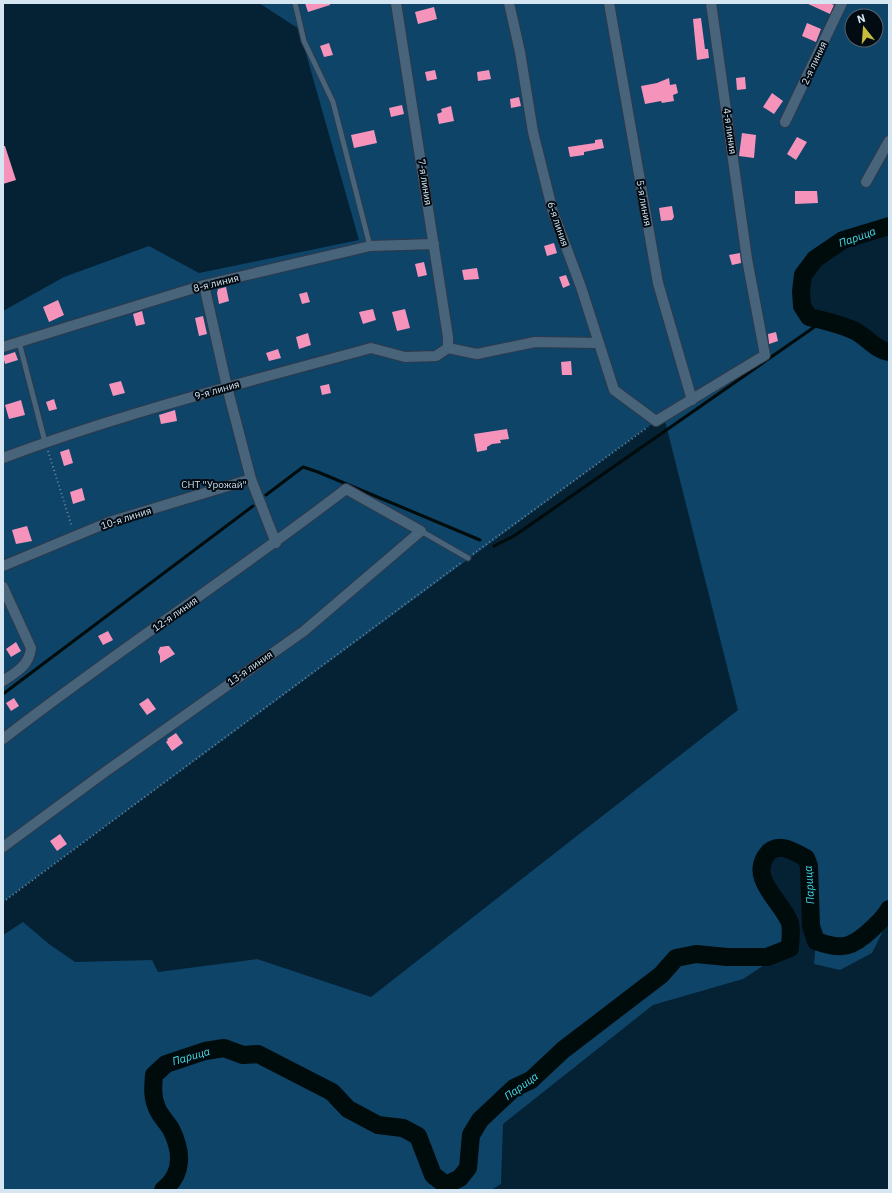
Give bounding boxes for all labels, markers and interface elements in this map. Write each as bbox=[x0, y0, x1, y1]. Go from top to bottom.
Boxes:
north arrow bbox=[844, 8, 884, 48]
text: N bbox=[855, 11, 867, 26]
street label: 2-я линия bbox=[798, 39, 830, 87]
street label: 4-я линия bbox=[720, 107, 740, 155]
street label: 7-я линия bbox=[415, 158, 435, 206]
street label: 5-я линия bbox=[634, 179, 654, 227]
street label: 6-я линия bbox=[544, 200, 572, 248]
water label: Парица bbox=[836, 224, 878, 250]
street label: 8-я линия bbox=[192, 271, 240, 295]
street label: 9-я линия bbox=[193, 377, 241, 403]
park label: СНТ "Урожай" bbox=[181, 478, 247, 491]
street label: 10-я линия bbox=[99, 504, 153, 532]
street label: 12-я линия bbox=[150, 594, 200, 634]
street label: 13-я линия bbox=[225, 648, 275, 688]
water label: Парица bbox=[801, 865, 817, 905]
water label: Парица bbox=[170, 1044, 212, 1068]
water label: Парица bbox=[501, 1069, 541, 1103]

